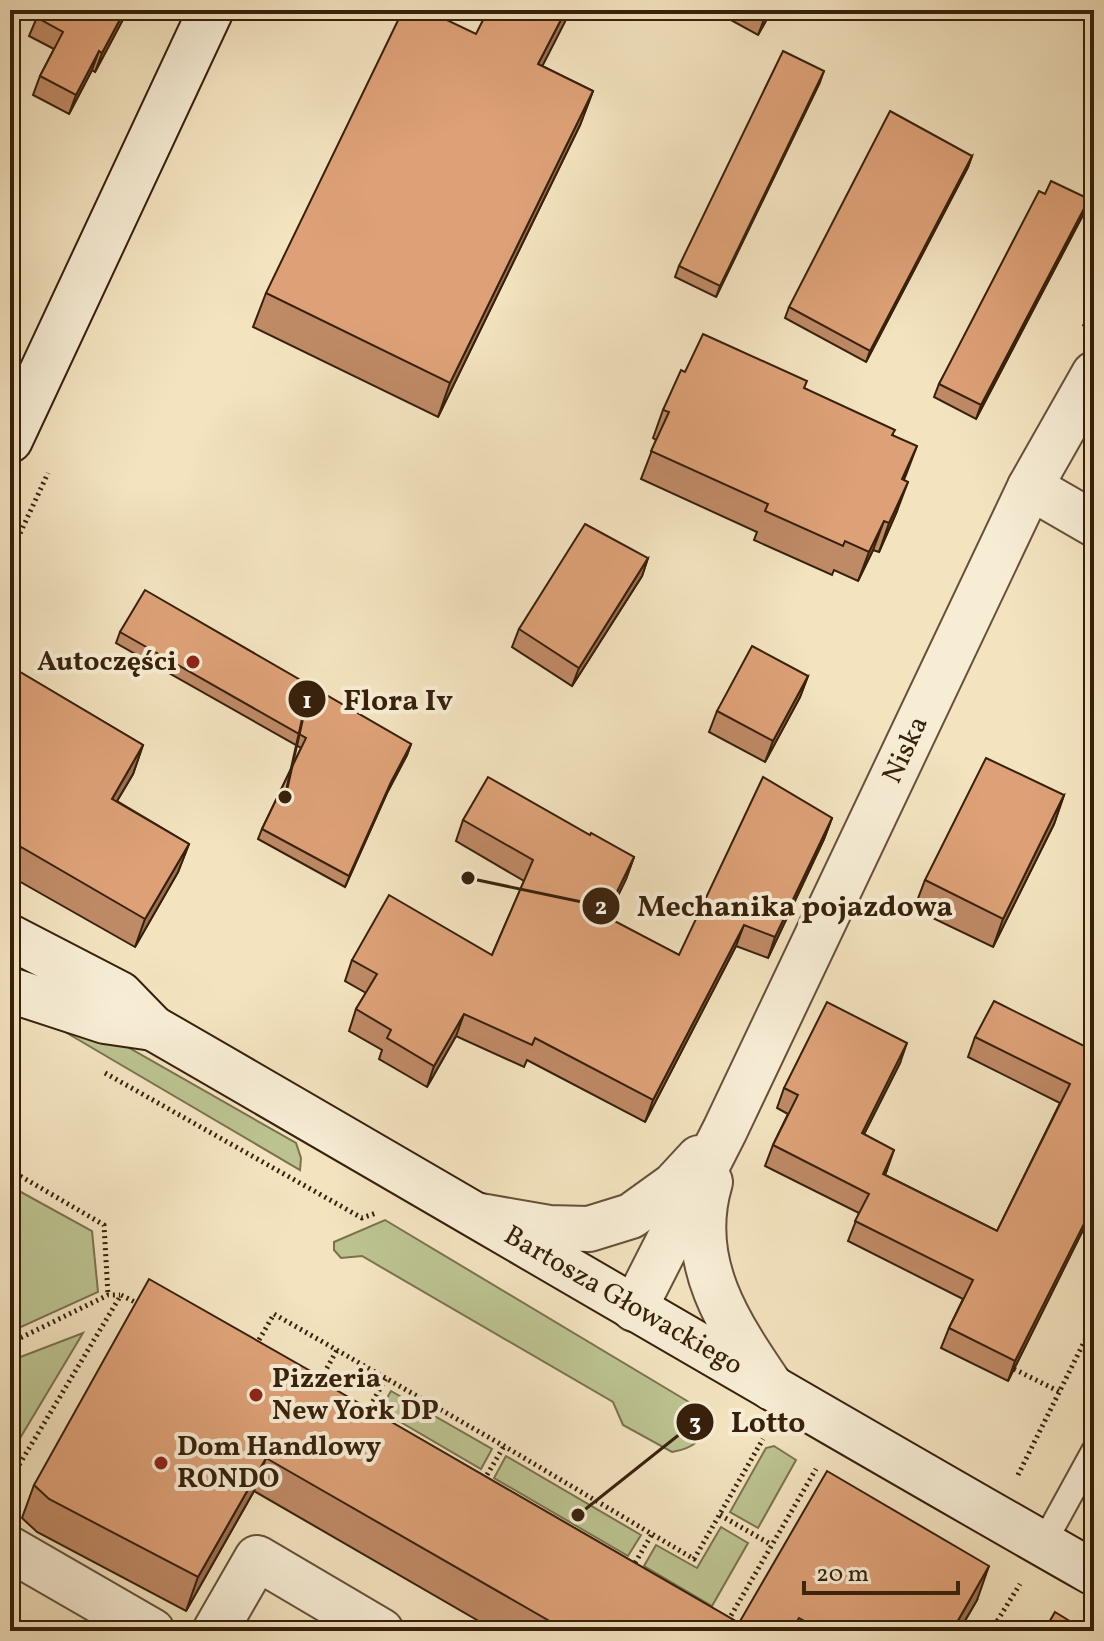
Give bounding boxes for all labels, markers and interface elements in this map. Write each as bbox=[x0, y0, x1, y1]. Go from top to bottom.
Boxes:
place label: Autoczęści bbox=[37, 643, 177, 682]
marker: Autoczęści bbox=[184, 653, 202, 671]
callout: Flora Iv bbox=[287, 672, 468, 726]
text: Flora Iv bbox=[343, 681, 453, 723]
text: 1 bbox=[302, 685, 312, 719]
street label: Niska bbox=[873, 710, 939, 790]
callout: Mechanika pojazdowa bbox=[581, 879, 969, 933]
text: Mechanika pojazdowa bbox=[637, 887, 953, 929]
text: 2 bbox=[595, 891, 607, 925]
street label: Bartosza Głowackiego bbox=[496, 1217, 750, 1385]
place label: Pizzeria New York DP bbox=[272, 1360, 439, 1431]
marker: Pizzeria New York DP bbox=[247, 1386, 265, 1404]
callout: Lotto bbox=[675, 1395, 822, 1449]
text: Lotto bbox=[731, 1403, 805, 1445]
text: 3 bbox=[689, 1407, 701, 1441]
place label: Dom Handlowy RONDO bbox=[177, 1428, 381, 1499]
marker: Dom Handlowy RONDO bbox=[152, 1454, 170, 1472]
scale bar bbox=[804, 1545, 958, 1595]
text: 20 m bbox=[816, 1558, 869, 1592]

